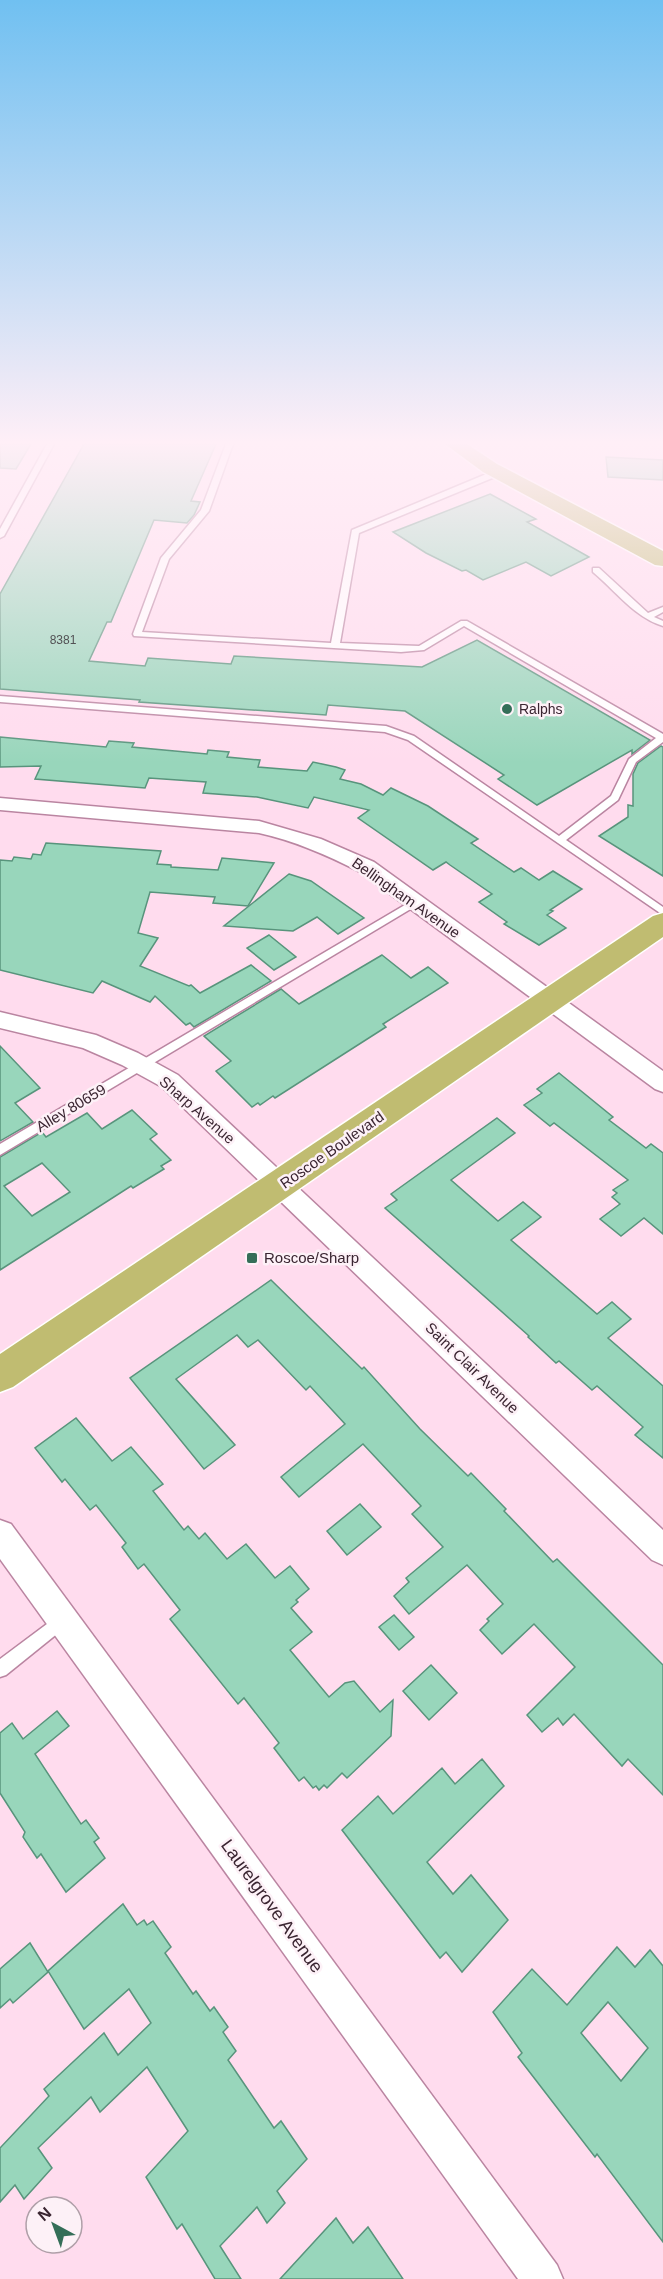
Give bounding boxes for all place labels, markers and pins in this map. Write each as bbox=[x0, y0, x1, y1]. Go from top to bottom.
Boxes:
place label: Ralphs bbox=[519, 701, 563, 717]
marker: Ralphs bbox=[500, 702, 514, 716]
place label: Roscoe/Sharp bbox=[264, 1249, 359, 1266]
marker: Roscoe/Sharp bbox=[245, 1251, 259, 1265]

